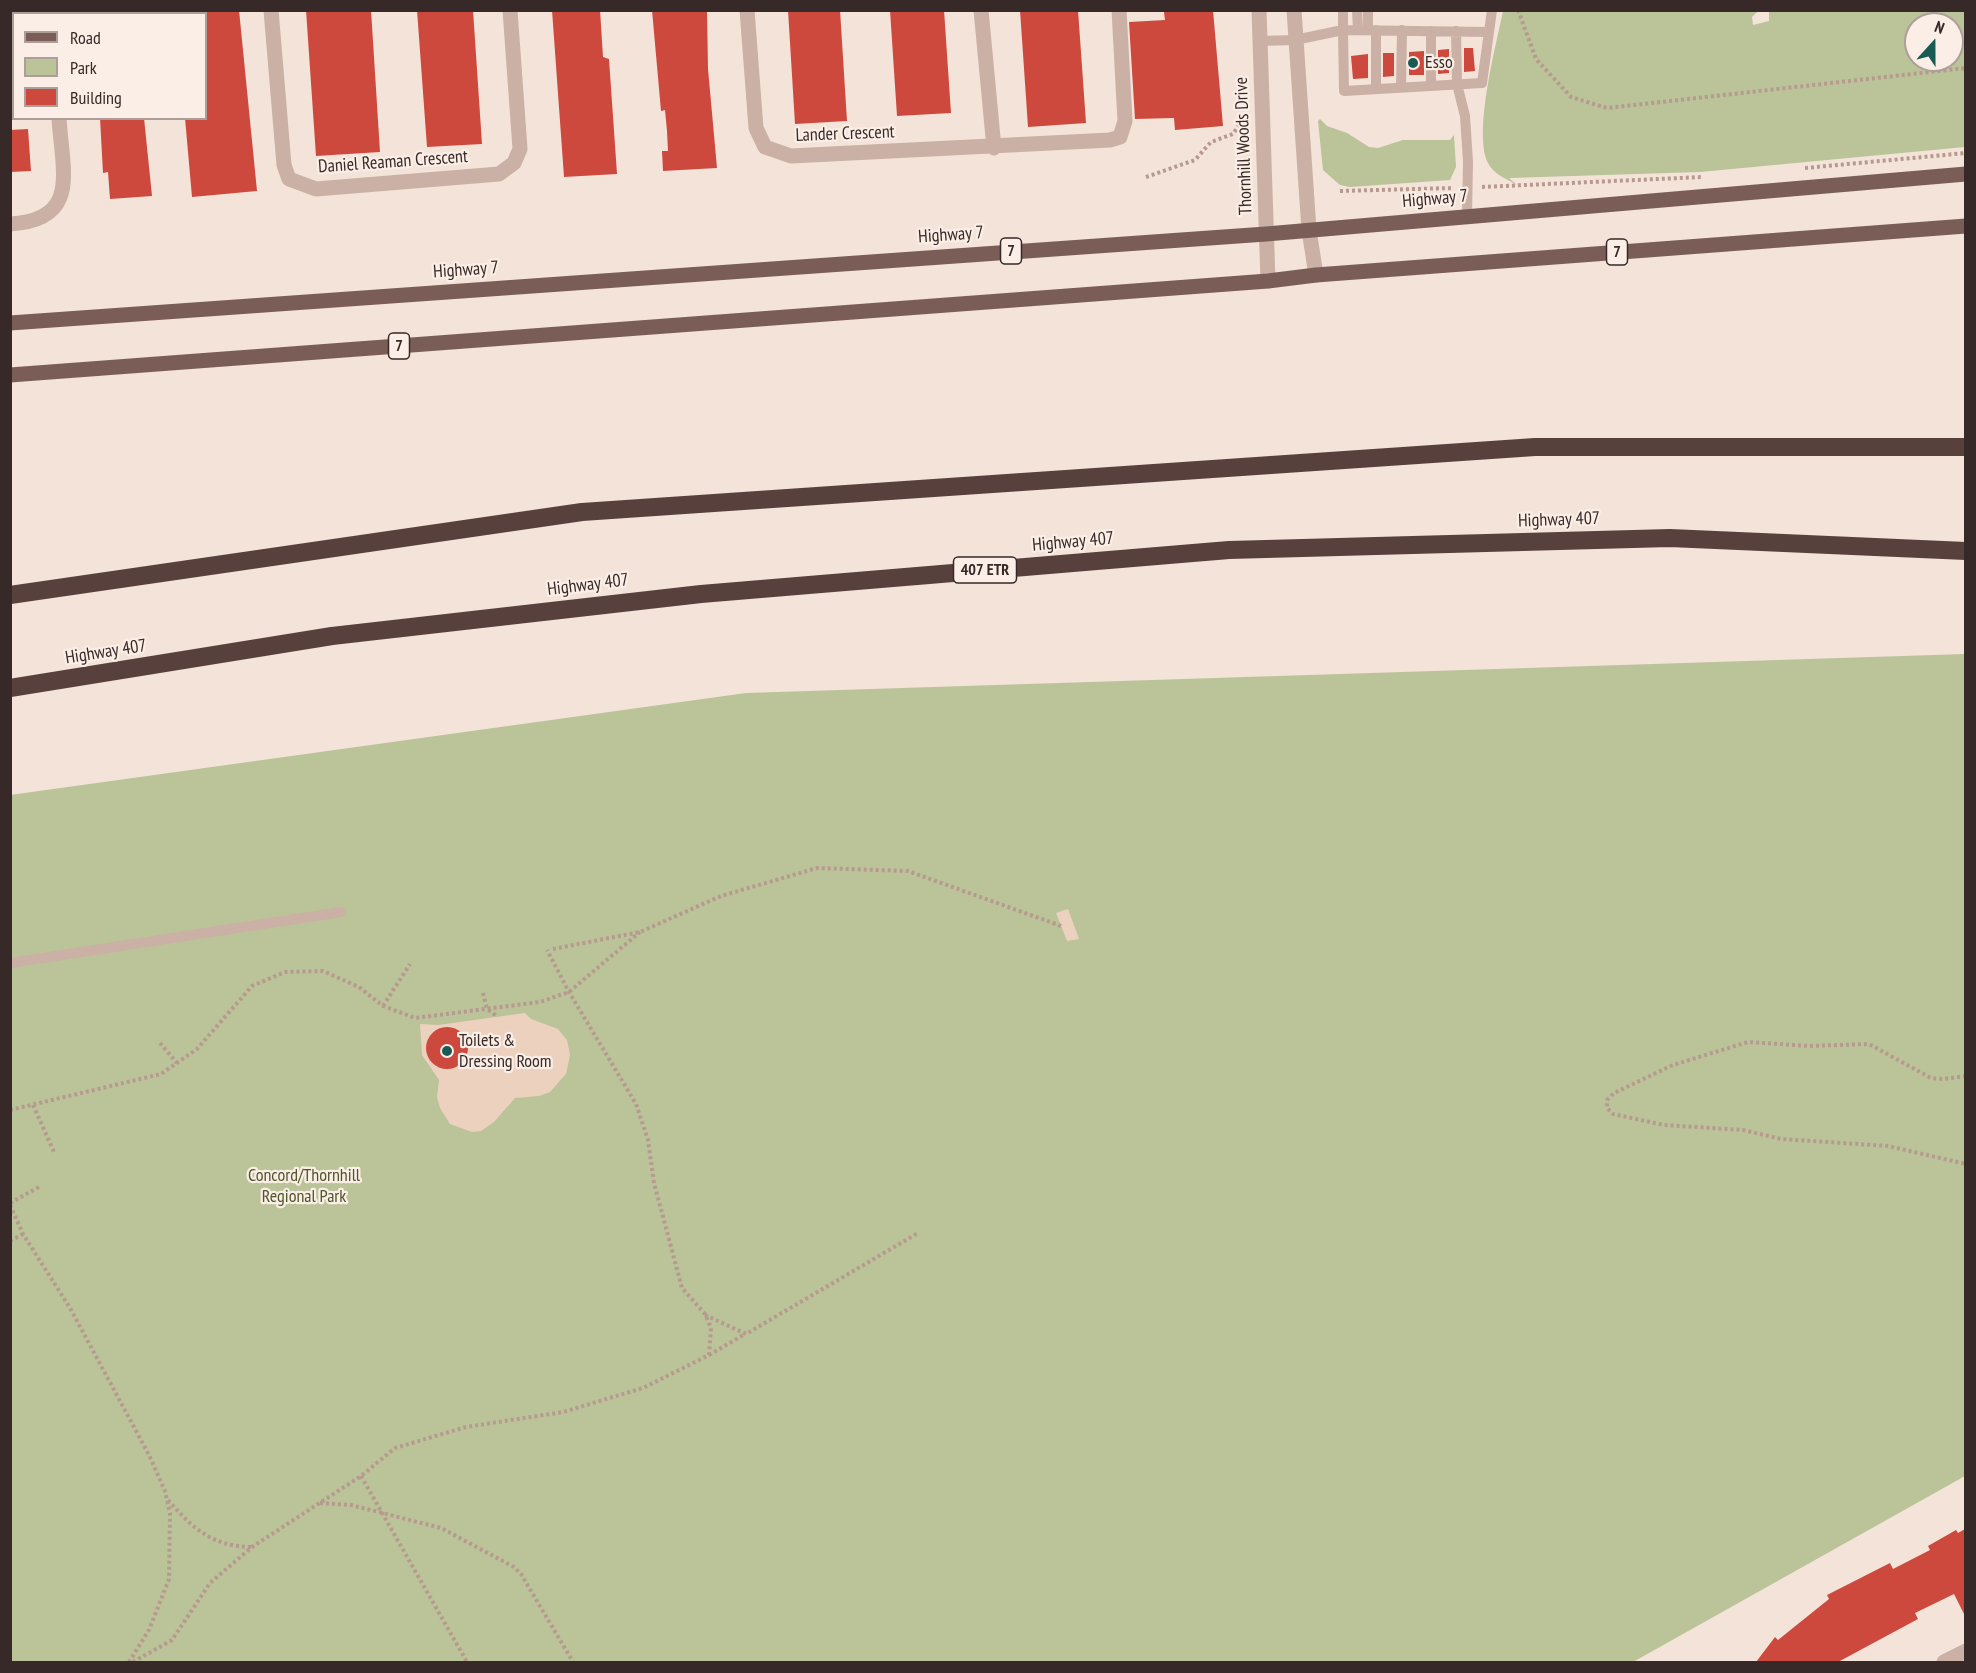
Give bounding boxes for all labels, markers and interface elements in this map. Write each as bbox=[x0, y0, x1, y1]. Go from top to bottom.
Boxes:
legend bbox=[12, 12, 207, 120]
north arrow bbox=[1904, 12, 1964, 72]
text: N bbox=[1932, 16, 1947, 38]
text: Road bbox=[70, 26, 101, 49]
place label: Esso bbox=[1425, 52, 1453, 74]
text: Park bbox=[70, 56, 97, 79]
marker: Esso bbox=[1406, 56, 1420, 70]
street label: Thornhill Woods Drive bbox=[1231, 77, 1257, 215]
text: Building bbox=[70, 86, 122, 109]
street label: Lander Crescent bbox=[795, 121, 895, 147]
street label: Daniel Reaman Crescent bbox=[317, 146, 469, 178]
street label: Highway 7 bbox=[1401, 185, 1469, 213]
street label: Highway 7 bbox=[917, 222, 985, 248]
road number: 7 bbox=[1000, 238, 1022, 264]
road number: 7 bbox=[1606, 239, 1628, 265]
street label: Highway 7 bbox=[432, 257, 500, 283]
road number: 7 bbox=[388, 333, 410, 359]
street label: Highway 407 bbox=[1518, 508, 1600, 532]
street label: Highway 407 bbox=[1031, 528, 1115, 556]
road number: 407 ETR bbox=[954, 557, 1016, 583]
street label: Highway 407 bbox=[546, 569, 630, 601]
street label: Highway 407 bbox=[64, 635, 148, 669]
place label: Toilets & Dressing Room bbox=[459, 1030, 552, 1072]
marker: Toilets & Dressing Room bbox=[440, 1044, 454, 1058]
park label: Concord/Thornhill Regional Park bbox=[248, 1165, 360, 1208]

